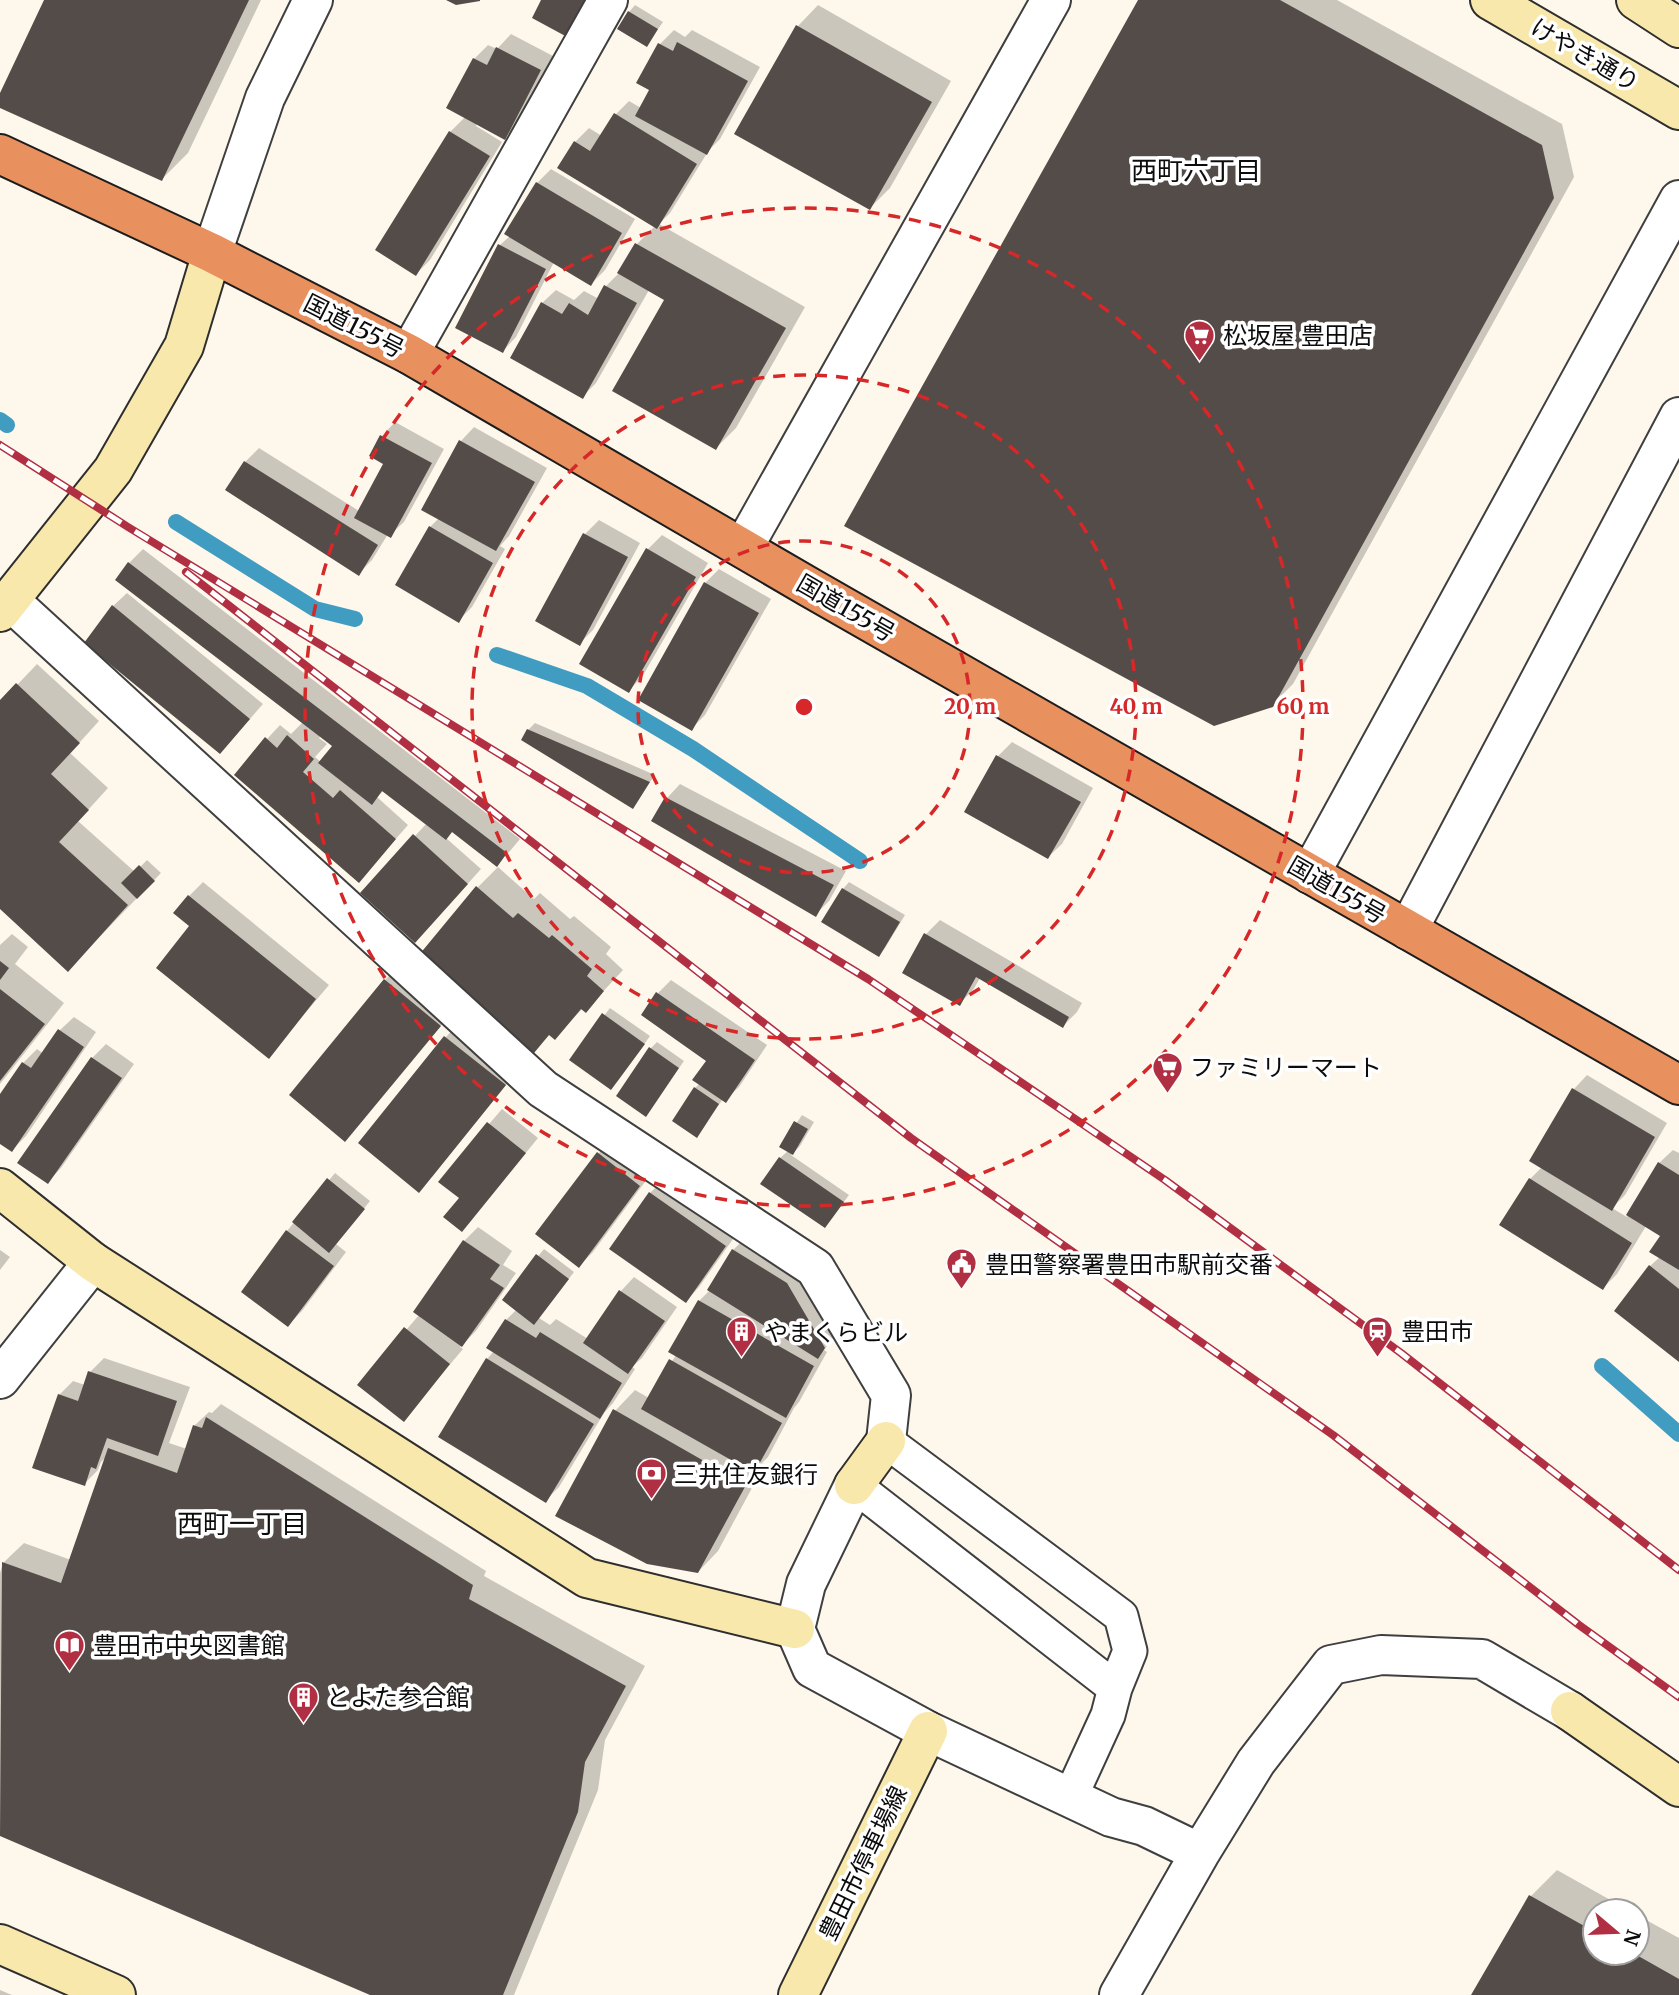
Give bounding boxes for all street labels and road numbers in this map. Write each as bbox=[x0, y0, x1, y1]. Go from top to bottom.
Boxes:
street label: けやき通り bbox=[1525, 12, 1645, 98]
street label: 国道155号 bbox=[298, 287, 410, 365]
street label: 国道155号 bbox=[791, 567, 901, 649]
street label: 国道155号 bbox=[1282, 849, 1392, 931]
street label: 豊田市停車場線 bbox=[812, 1781, 914, 1945]

